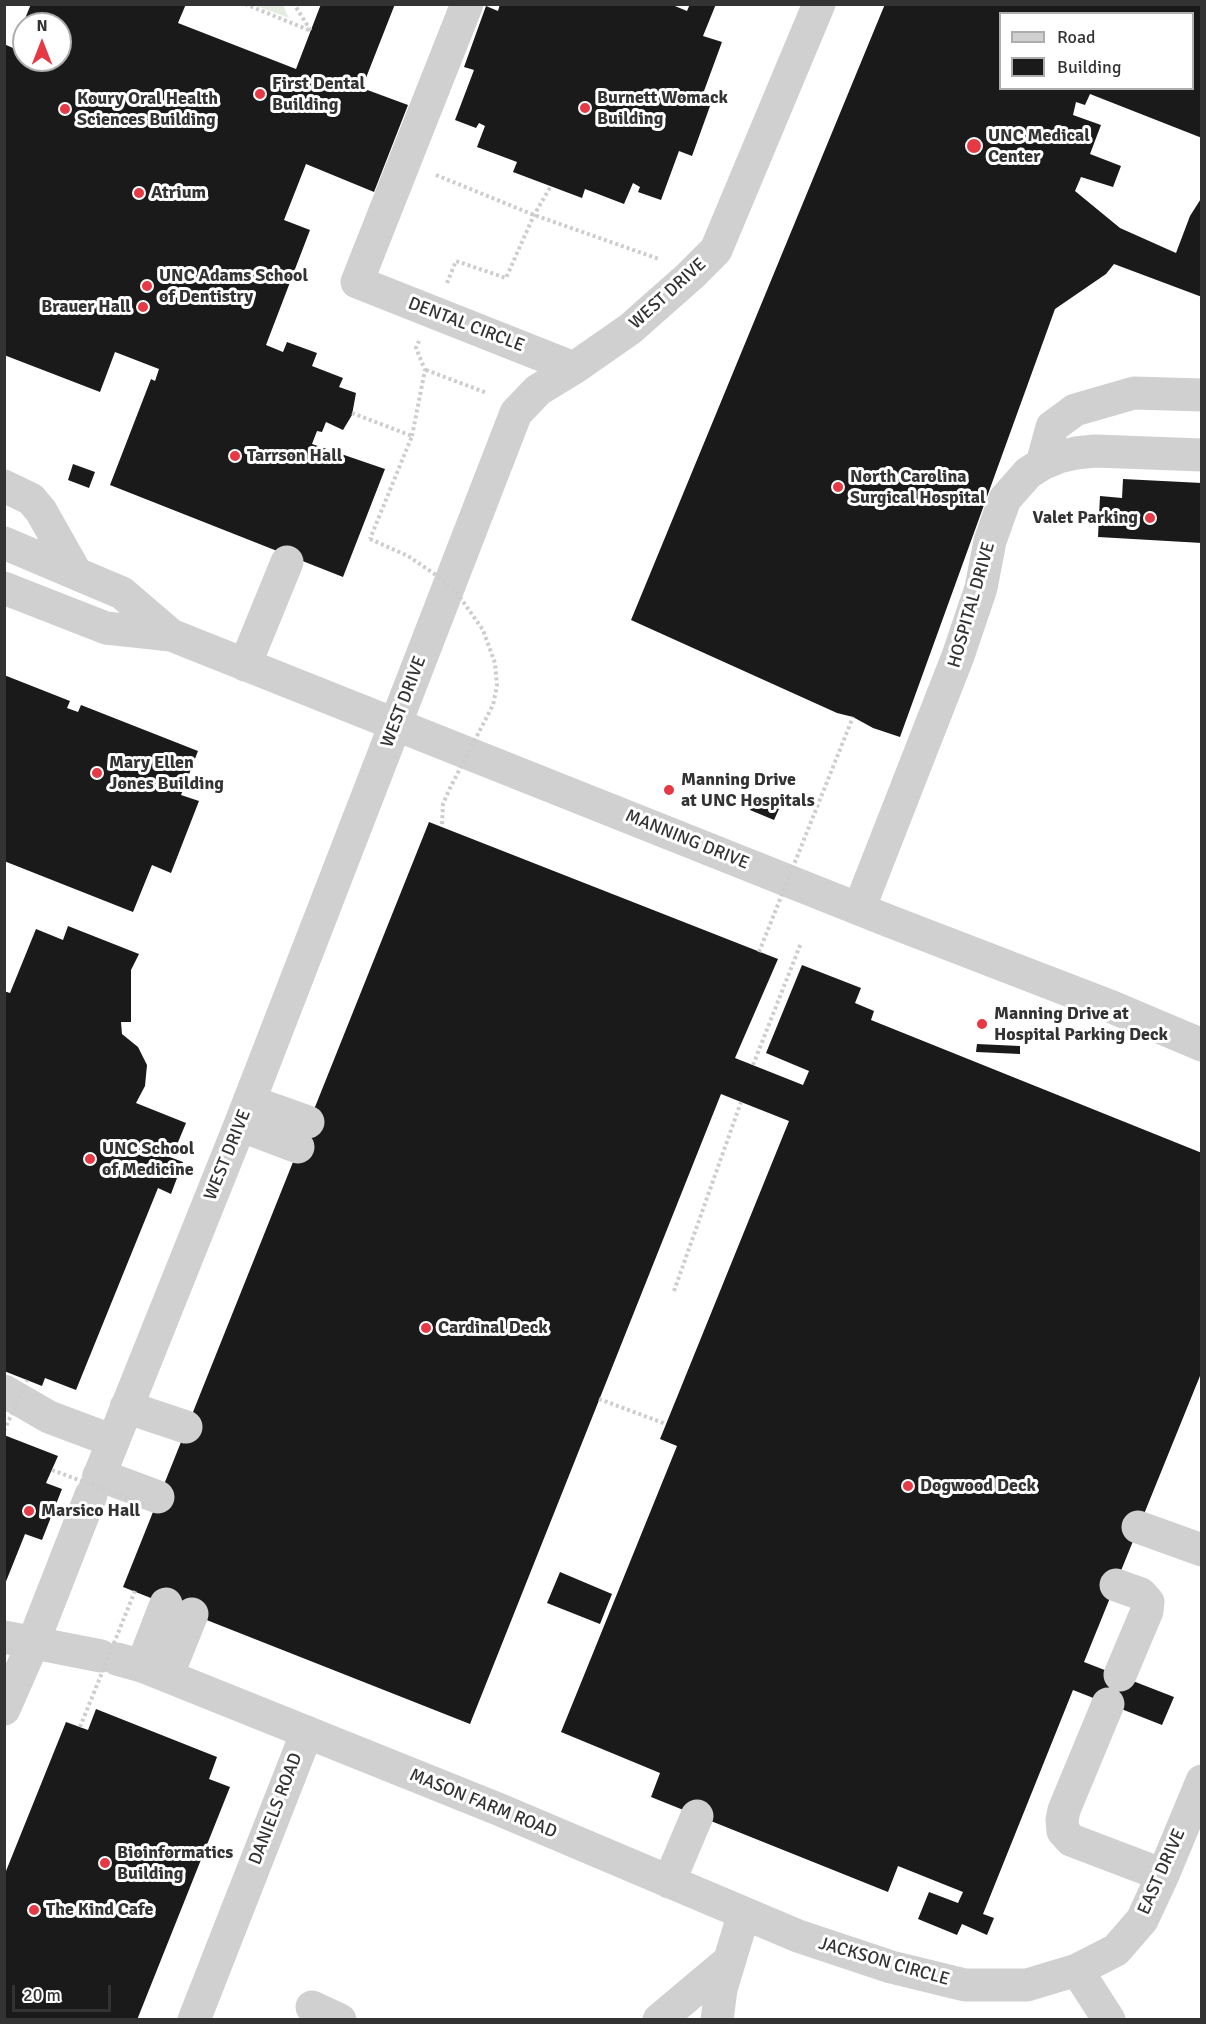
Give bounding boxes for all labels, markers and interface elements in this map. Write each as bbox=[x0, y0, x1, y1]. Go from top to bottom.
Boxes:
north arrow bbox=[12, 12, 72, 72]
legend bbox=[999, 12, 1194, 90]
text: N bbox=[36, 16, 48, 36]
text: Road bbox=[1057, 26, 1096, 48]
text: Building bbox=[1057, 56, 1121, 78]
place label: First Dental Building bbox=[272, 73, 365, 116]
marker: First Dental Building bbox=[253, 87, 267, 101]
place label: Burnett Womack Building bbox=[597, 87, 728, 130]
place label: Koury Oral Health Sciences Building bbox=[77, 88, 218, 130]
marker: Burnett Womack Building bbox=[578, 101, 592, 115]
marker: Koury Oral Health Sciences Building bbox=[58, 102, 72, 116]
place label: UNC Medical Center bbox=[988, 125, 1090, 168]
marker: UNC Medical Center bbox=[965, 137, 983, 155]
place label: Atrium bbox=[151, 182, 206, 204]
marker: Atrium bbox=[132, 186, 146, 200]
street label: WEST DRIVE bbox=[625, 254, 711, 334]
place label: UNC Adams School of Dentistry bbox=[159, 265, 308, 308]
marker: UNC Adams School of Dentistry bbox=[140, 279, 154, 293]
street label: DENTAL CIRCLE bbox=[405, 293, 527, 357]
place label: Brauer Hall bbox=[41, 296, 131, 318]
marker: Brauer Hall bbox=[136, 300, 150, 314]
place label: Tarrson Hall bbox=[247, 445, 342, 467]
marker: Tarrson Hall bbox=[228, 449, 242, 463]
place label: North Carolina Surgical Hospital bbox=[850, 466, 986, 508]
marker: North Carolina Surgical Hospital bbox=[831, 480, 845, 494]
place label: Valet Parking bbox=[1033, 507, 1138, 529]
marker: Valet Parking bbox=[1143, 511, 1157, 525]
street label: HOSPITAL DRIVE bbox=[944, 540, 1000, 670]
street label: WEST DRIVE bbox=[377, 653, 431, 751]
place label: Mary Ellen Jones Building bbox=[109, 752, 224, 795]
marker: Mary Ellen Jones Building bbox=[90, 766, 104, 780]
place label: Manning Drive at UNC Hospitals bbox=[681, 769, 815, 812]
marker: Manning Drive at UNC Hospitals bbox=[662, 783, 676, 797]
street label: MANNING DRIVE bbox=[622, 805, 752, 875]
place label: Manning Drive at Hospital Parking Deck bbox=[994, 1003, 1168, 1046]
marker: Manning Drive at Hospital Parking Deck bbox=[975, 1017, 989, 1031]
street label: WEST DRIVE bbox=[200, 1106, 256, 1204]
place label: UNC School of Medicine bbox=[102, 1138, 194, 1180]
marker: UNC School of Medicine bbox=[83, 1152, 97, 1166]
place label: Cardinal Deck bbox=[438, 1317, 548, 1339]
marker: Cardinal Deck bbox=[419, 1321, 433, 1335]
place label: Dogwood Deck bbox=[920, 1475, 1036, 1497]
marker: Dogwood Deck bbox=[901, 1479, 915, 1493]
place label: Marsico Hall bbox=[41, 1500, 140, 1522]
marker: Marsico Hall bbox=[22, 1504, 36, 1518]
street label: DANIELS ROAD bbox=[245, 1750, 307, 1868]
street label: MASON FARM ROAD bbox=[406, 1765, 560, 1843]
street label: EAST DRIVE bbox=[1133, 1826, 1191, 1918]
place label: Bioinformatics Building bbox=[117, 1842, 233, 1884]
marker: Bioinformatics Building bbox=[98, 1856, 112, 1870]
place label: The Kind Cafe bbox=[46, 1899, 153, 1921]
marker: The Kind Cafe bbox=[27, 1903, 41, 1917]
street label: JACKSON CIRCLE bbox=[816, 1933, 952, 1991]
scale bar bbox=[15, 1973, 114, 2011]
text: 20 m bbox=[23, 1984, 61, 2006]

